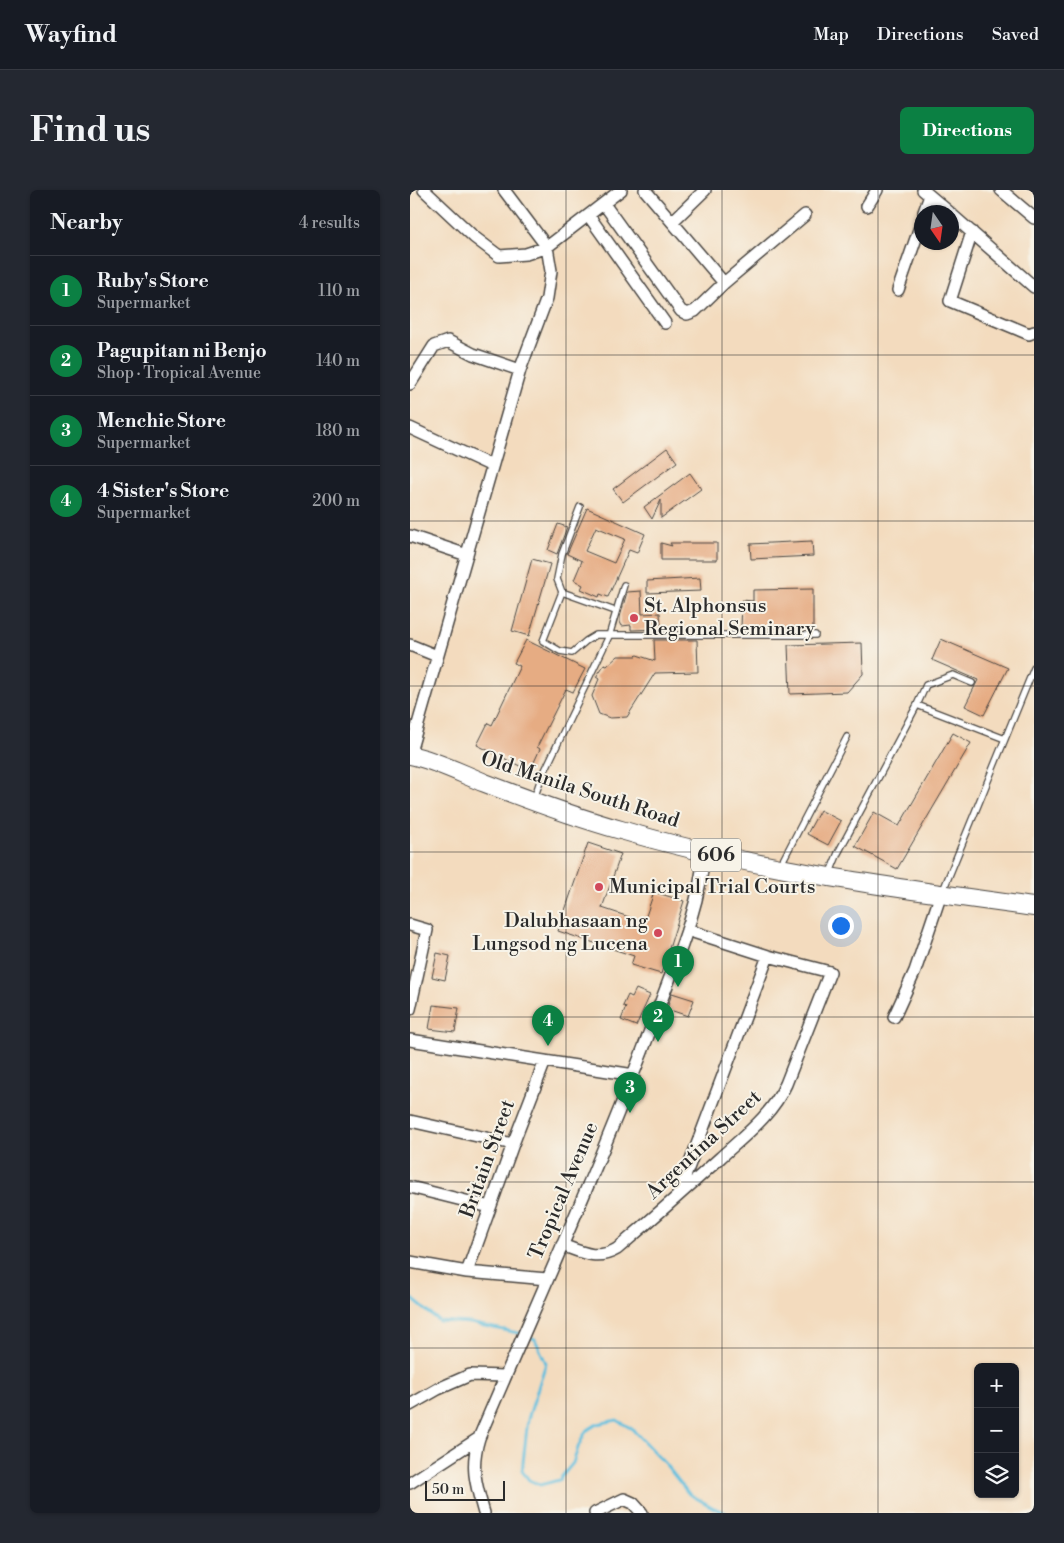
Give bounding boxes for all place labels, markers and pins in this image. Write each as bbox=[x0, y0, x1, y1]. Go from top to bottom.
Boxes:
place label: St. Alphonsus Regional Seminary bbox=[644, 594, 815, 642]
marker: St. Alphonsus Regional Seminary bbox=[628, 612, 640, 624]
place label: Municipal Trial Courts bbox=[609, 875, 815, 900]
marker: Municipal Trial Courts bbox=[593, 881, 605, 893]
place label: Dalubhasaan ng Lungsod ng Lucena bbox=[472, 909, 649, 957]
marker: Dalubhasaan ng Lungsod ng Lucena bbox=[652, 927, 664, 939]
pin: 1 bbox=[662, 946, 694, 987]
pin: 2 bbox=[642, 1001, 674, 1042]
pin: 4 bbox=[532, 1005, 564, 1046]
pin: 3 bbox=[614, 1072, 646, 1113]

